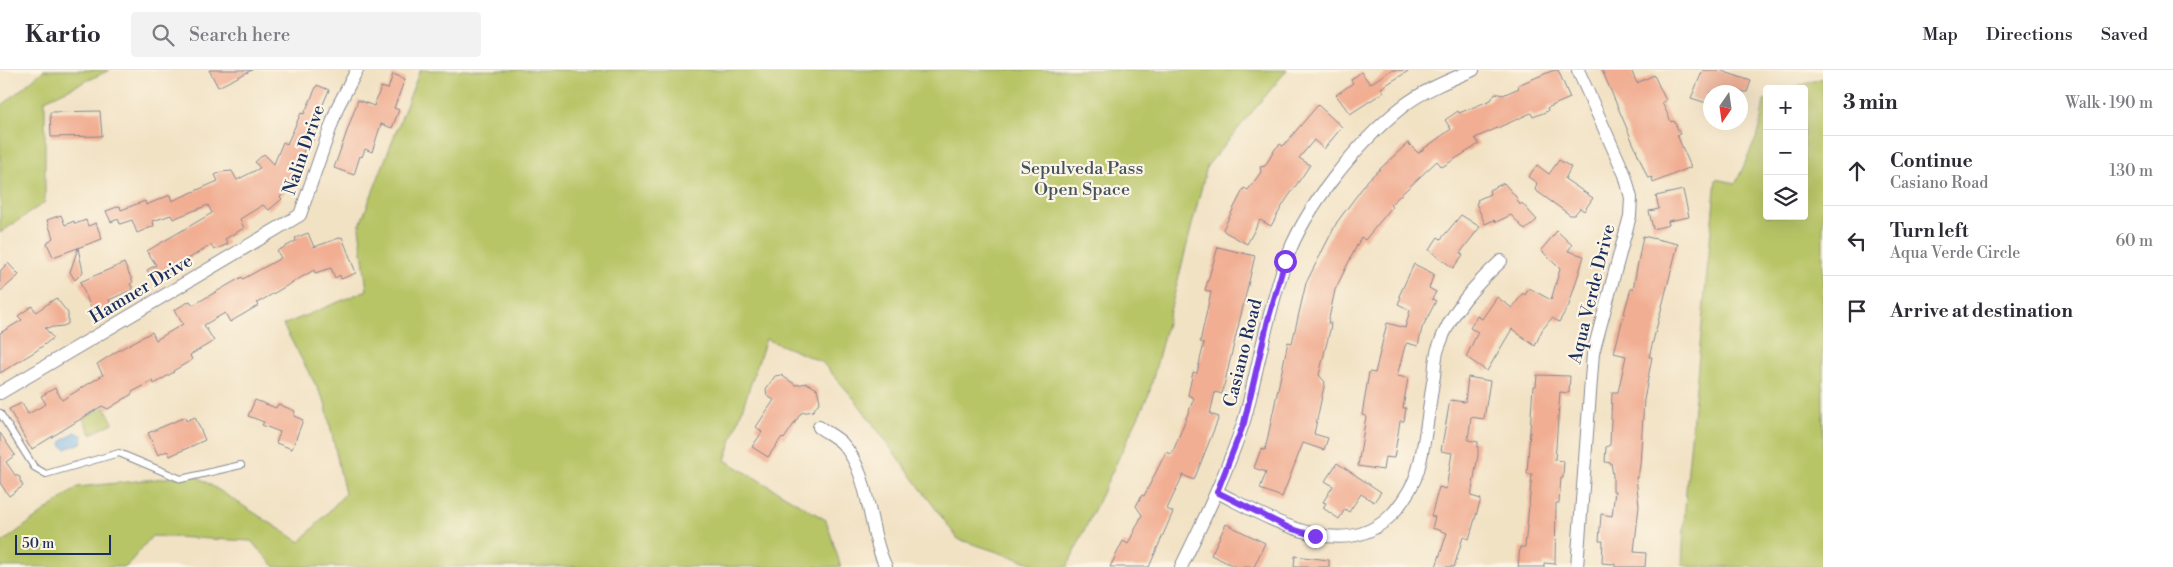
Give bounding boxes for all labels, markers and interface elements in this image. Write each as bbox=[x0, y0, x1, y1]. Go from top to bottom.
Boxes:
search box bbox=[131, 12, 481, 57]
text: Kartio bbox=[25, 20, 101, 50]
icon: search bbox=[149, 21, 177, 49]
text: Search here bbox=[189, 23, 290, 47]
text: Map bbox=[1922, 23, 1958, 46]
text: Directions bbox=[1986, 23, 2073, 46]
text: Saved bbox=[2101, 23, 2148, 46]
north arrow bbox=[1703, 85, 1748, 130]
map controls bbox=[1763, 85, 1808, 220]
button: + bbox=[1763, 85, 1808, 130]
text: 3 min bbox=[1843, 90, 1898, 116]
text: Walk · 190 m bbox=[2065, 93, 2153, 113]
street label: Nalin Drive bbox=[278, 102, 330, 198]
button: − bbox=[1763, 130, 1808, 175]
text: Continue bbox=[1890, 149, 1973, 173]
park label: Sepulveda Pass Open Space bbox=[1021, 157, 1143, 201]
icon: ahead bbox=[1843, 157, 1871, 185]
text: 130 m bbox=[2109, 161, 2153, 181]
text: Casiano Road bbox=[1890, 173, 1988, 193]
button: layers bbox=[1763, 175, 1808, 220]
text: Turn left bbox=[1890, 219, 1969, 243]
street label: Aqua Verde Drive bbox=[1563, 222, 1620, 367]
icon: left bbox=[1843, 227, 1871, 255]
text: 60 m bbox=[2115, 231, 2153, 251]
text: Aqua Verde Circle bbox=[1890, 243, 2020, 263]
street label: Hamner Drive bbox=[85, 249, 197, 329]
route start bbox=[1274, 250, 1297, 273]
street label: Casiano Road bbox=[1218, 296, 1268, 409]
icon: arrive bbox=[1843, 297, 1871, 325]
text: Arrive at destination bbox=[1890, 299, 2073, 323]
route end bbox=[1304, 525, 1327, 548]
scale bar bbox=[15, 532, 111, 555]
text: 50 m bbox=[22, 535, 54, 553]

